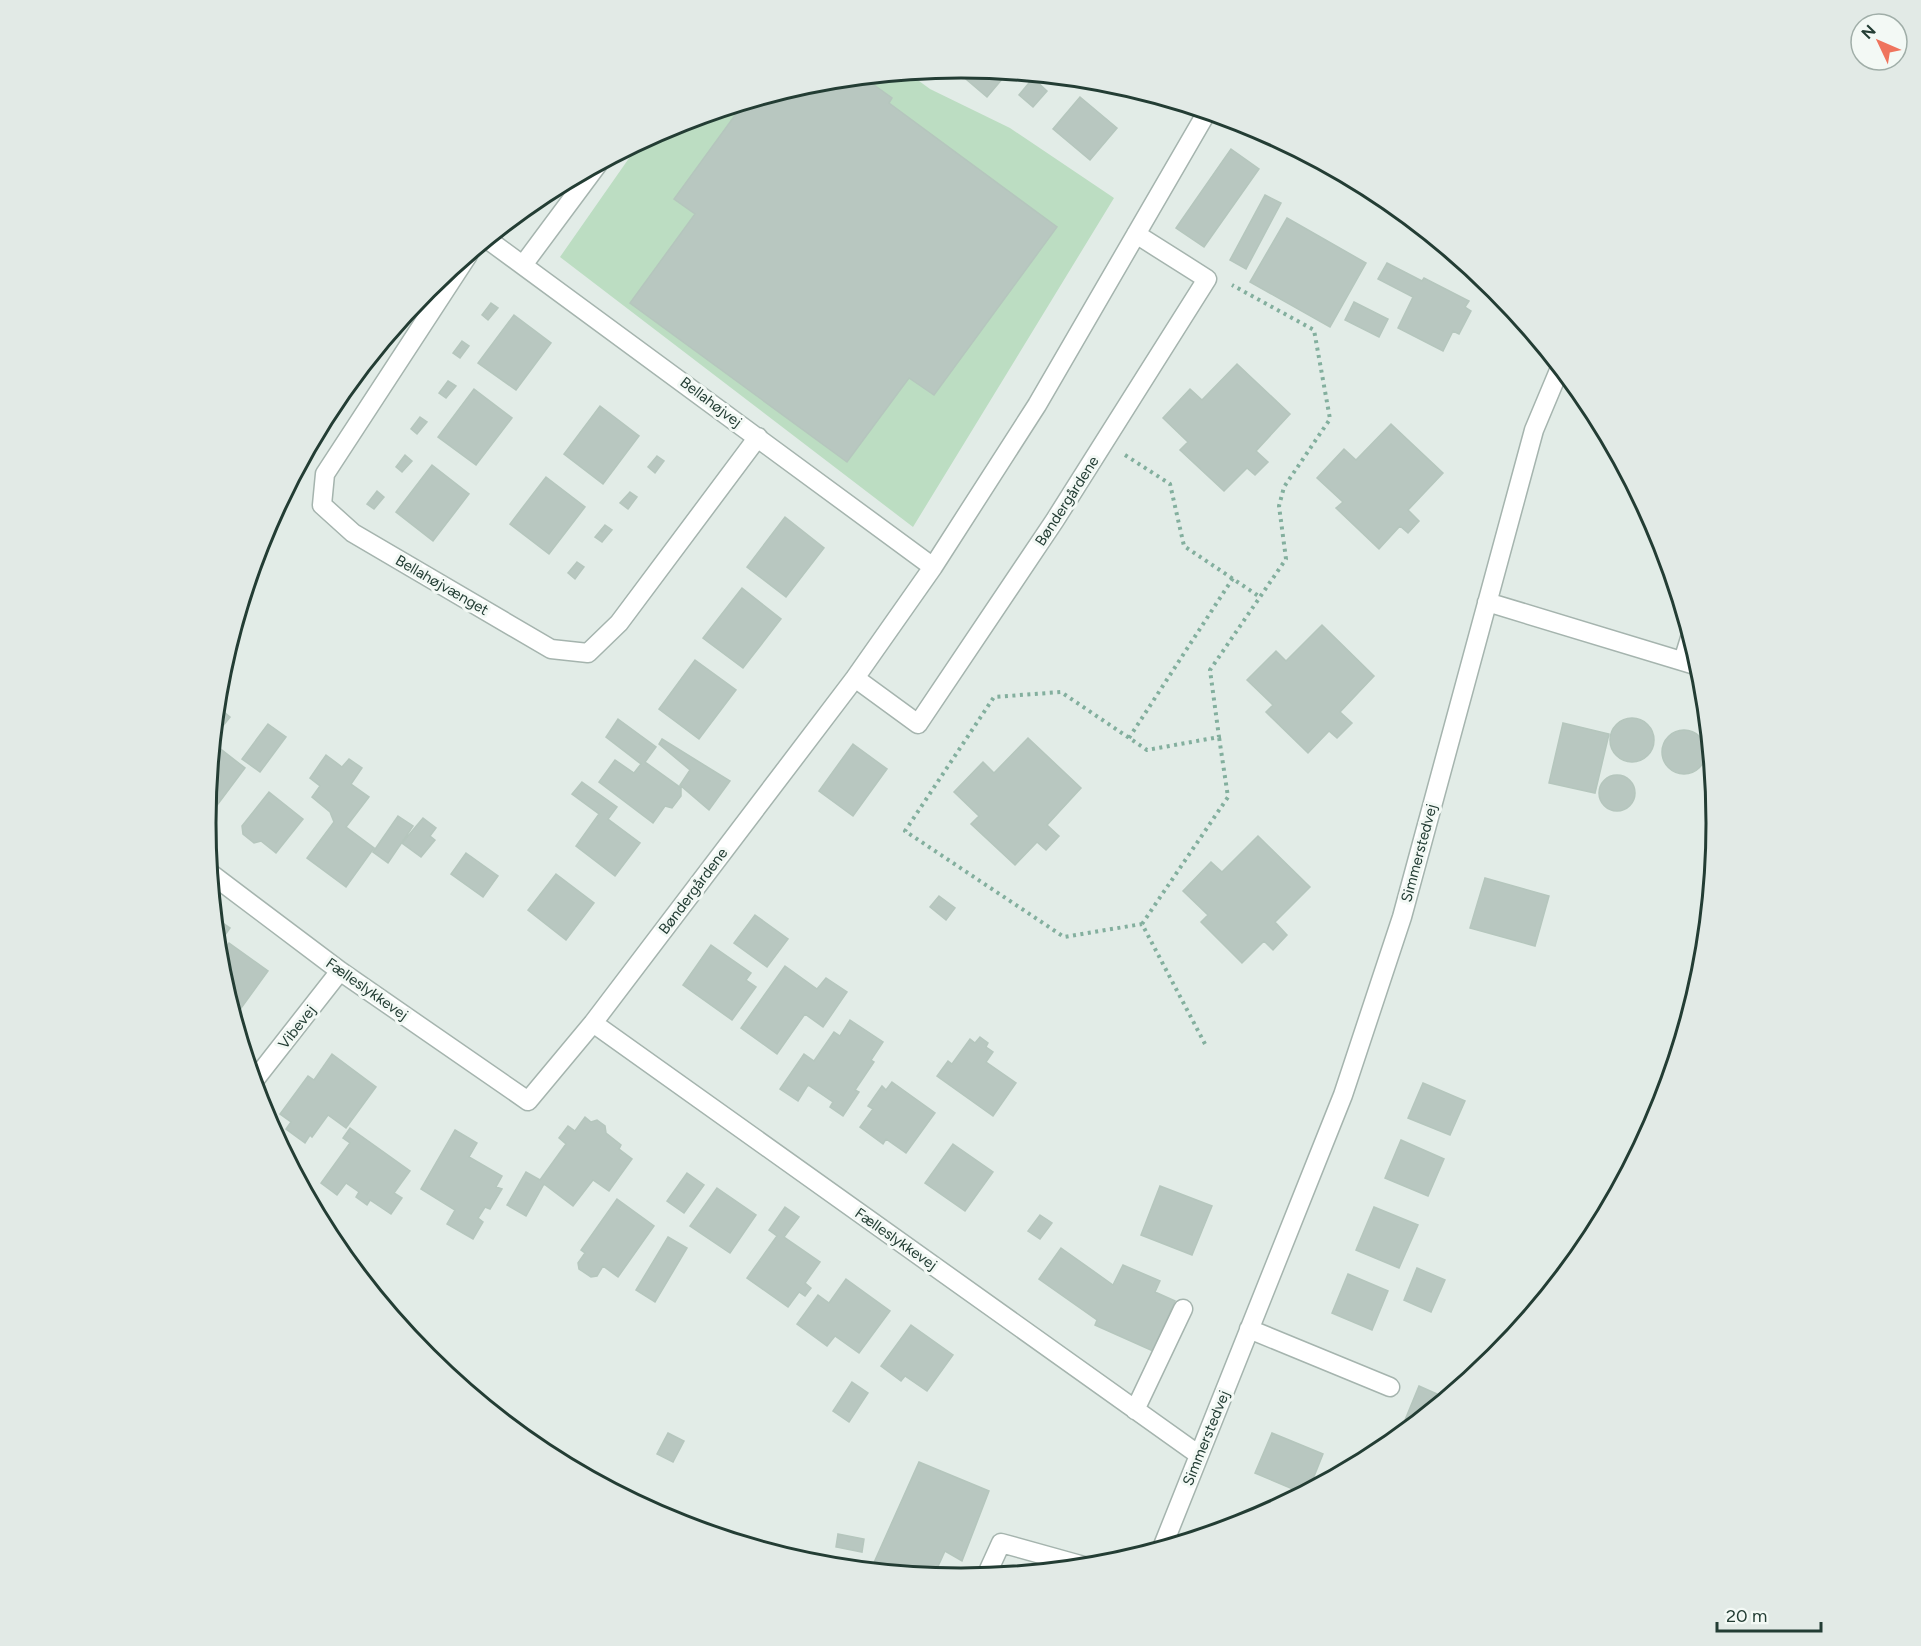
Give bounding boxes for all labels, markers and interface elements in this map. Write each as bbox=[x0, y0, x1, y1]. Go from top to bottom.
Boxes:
north arrow bbox=[1849, 12, 1909, 72]
text: N bbox=[1857, 21, 1880, 43]
street label: Bellahøjvej bbox=[677, 373, 745, 431]
street label: Bøndergårdene bbox=[1031, 453, 1103, 549]
street label: Bellahøjvænget bbox=[392, 551, 492, 619]
street label: Simmerstedvej bbox=[1397, 802, 1441, 904]
street label: Bøndergårdene bbox=[655, 844, 731, 938]
street label: Fælleslykkevej bbox=[322, 954, 412, 1024]
street label: Vibevej bbox=[274, 1002, 320, 1052]
street label: Fælleslykkevej bbox=[851, 1204, 941, 1274]
street label: Simmerstedvej bbox=[1179, 1388, 1233, 1488]
scale bar bbox=[1717, 1595, 1820, 1633]
text: 20 m bbox=[1726, 1605, 1767, 1627]

